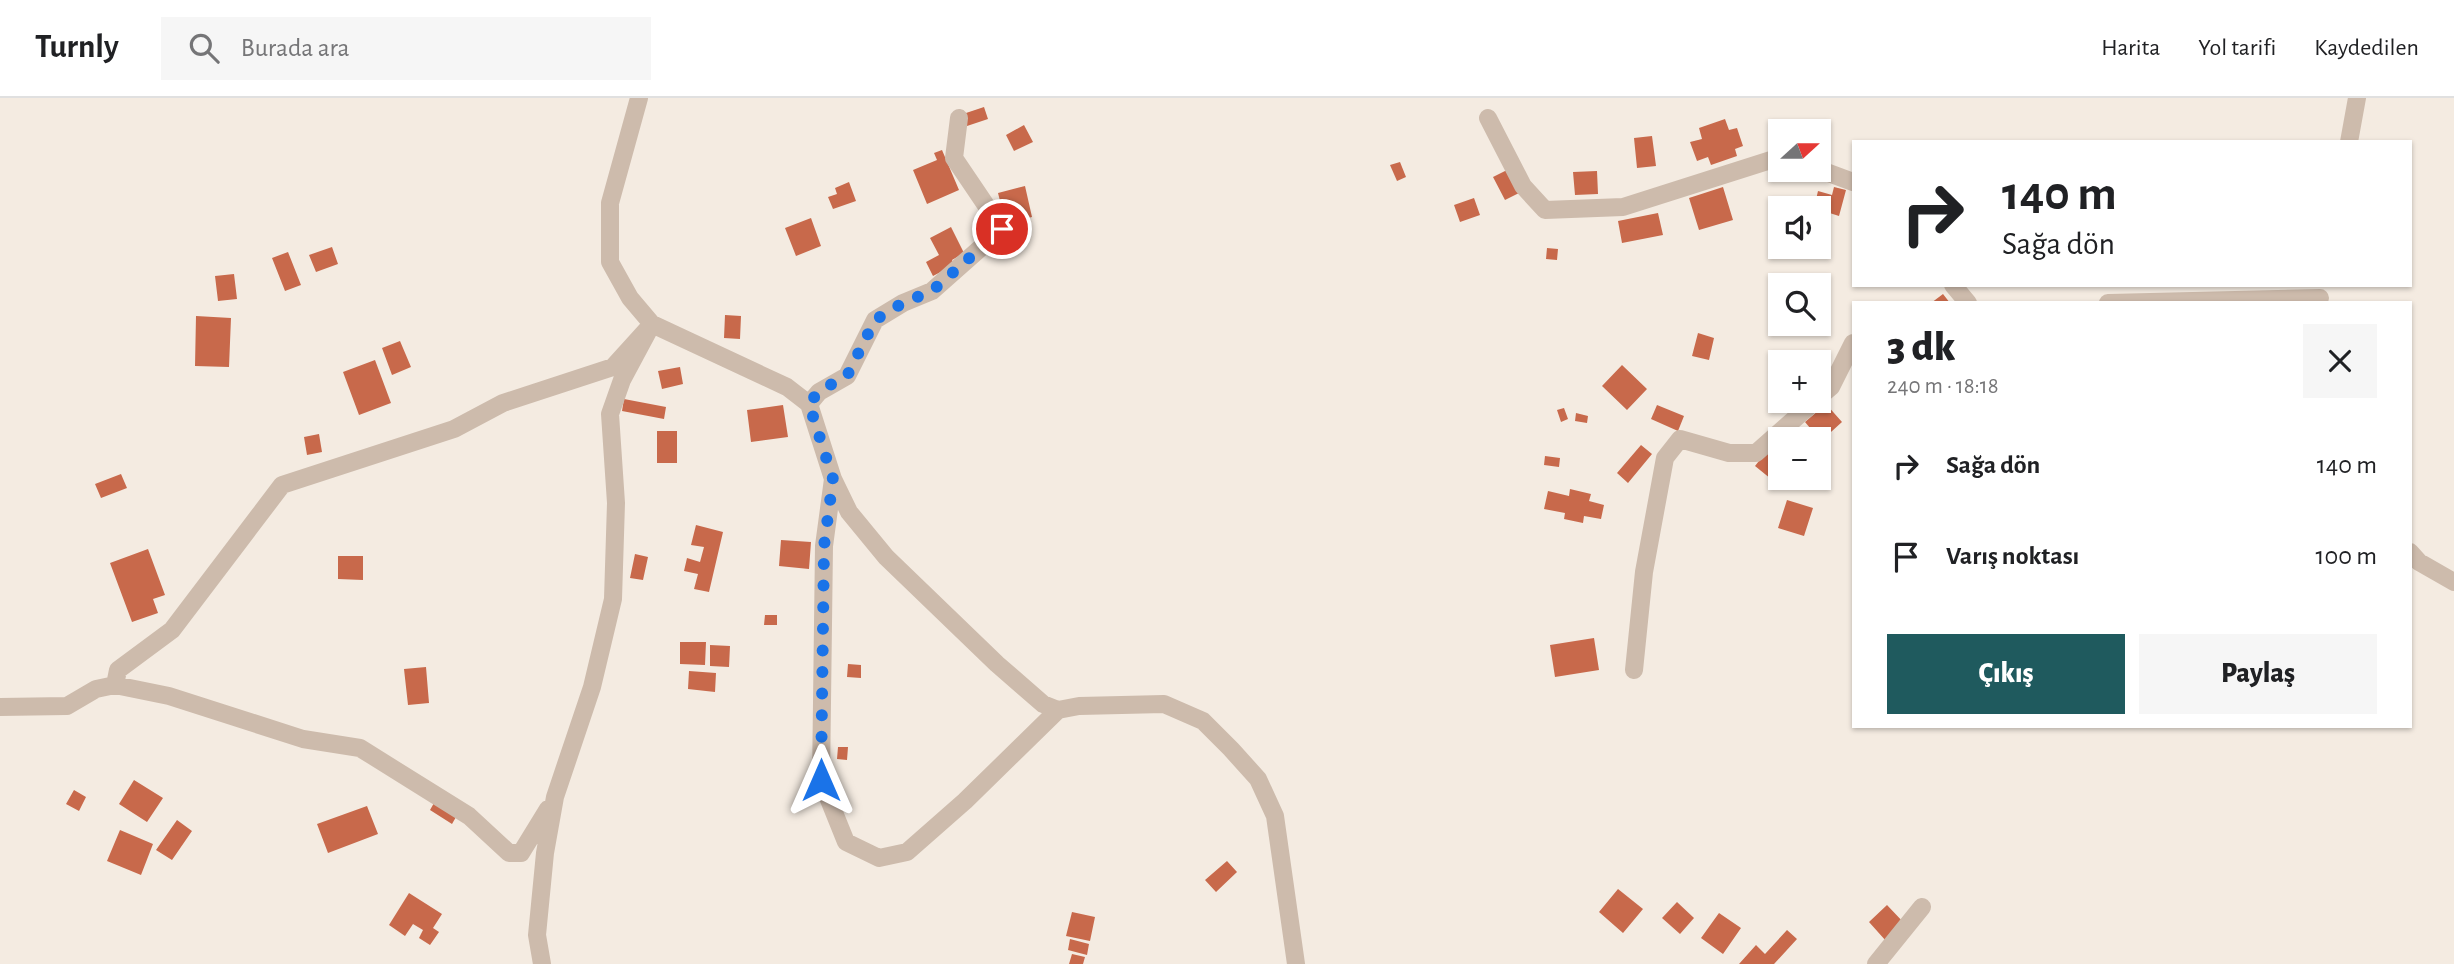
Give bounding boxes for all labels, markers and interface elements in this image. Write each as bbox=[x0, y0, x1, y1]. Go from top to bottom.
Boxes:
search box bbox=[161, 17, 651, 80]
icon: search bbox=[185, 29, 223, 67]
text: Turnly bbox=[35, 31, 119, 64]
text: Burada ara bbox=[241, 35, 350, 61]
text: Harita bbox=[2101, 36, 2160, 60]
text: Yol tarifi bbox=[2198, 36, 2276, 60]
text: Kaydedilen bbox=[2314, 36, 2419, 60]
north arrow bbox=[1768, 119, 1830, 182]
map controls bbox=[1768, 119, 1831, 490]
icon: right bbox=[1887, 168, 1978, 259]
text: 140 m bbox=[2002, 170, 2117, 219]
button: sound bbox=[1768, 196, 1831, 259]
pin bbox=[972, 199, 1032, 259]
icon: arrive bbox=[983, 210, 1021, 248]
text: Sağa dön bbox=[2002, 228, 2115, 260]
button: search bbox=[1768, 273, 1831, 336]
button: close bbox=[2303, 324, 2377, 398]
text: 3 dk bbox=[1887, 326, 1955, 368]
button: + bbox=[1768, 350, 1831, 413]
text: 240 m · 18:18 bbox=[1887, 375, 1999, 398]
button: − bbox=[1768, 427, 1831, 490]
icon: right bbox=[1887, 447, 1925, 485]
text: Sağa dön bbox=[1946, 452, 2040, 478]
text: 140 m bbox=[2317, 452, 2377, 478]
icon: arrive bbox=[1887, 538, 1925, 576]
text: Varış noktası bbox=[1946, 543, 2079, 569]
text: 100 m bbox=[2316, 543, 2377, 569]
button: Çıkış bbox=[1887, 634, 2125, 714]
button: Paylaş bbox=[2139, 634, 2377, 714]
position arrow bbox=[784, 743, 858, 817]

